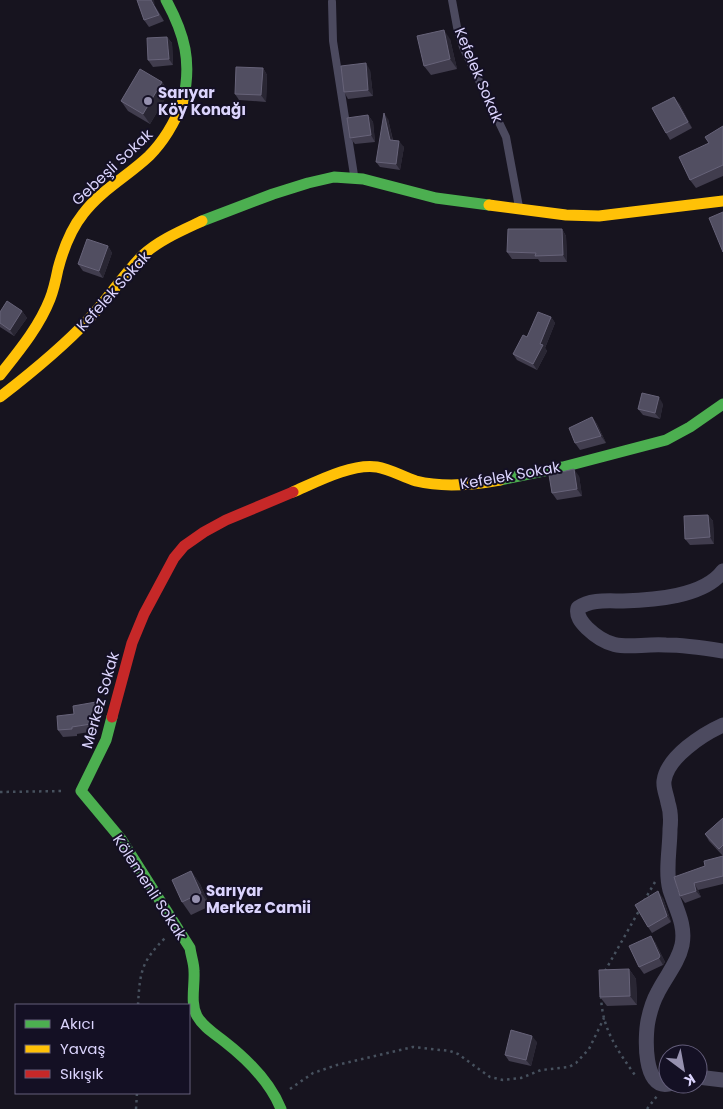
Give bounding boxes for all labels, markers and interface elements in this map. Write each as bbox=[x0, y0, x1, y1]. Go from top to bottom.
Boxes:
street label: Kefelek Sokak bbox=[450, 24, 509, 126]
place label: Sarıyar Köy Konağı bbox=[158, 82, 246, 120]
marker: Sarıyar Köy Konağı bbox=[142, 95, 154, 107]
street label: Gebeşli Sokak bbox=[67, 124, 157, 210]
street label: Kefelek Sokak bbox=[71, 246, 155, 336]
street label: Kefelek Sokak bbox=[458, 456, 562, 494]
street label: Merkez Sokak bbox=[76, 649, 124, 751]
street label: Kölemenli Sokak bbox=[108, 830, 192, 944]
place label: Sarıyar Merkez Camii bbox=[206, 880, 311, 918]
marker: Sarıyar Merkez Camii bbox=[190, 893, 202, 905]
legend bbox=[15, 1004, 190, 1094]
text: Akıcı bbox=[60, 1013, 94, 1034]
text: Yavaş bbox=[60, 1038, 105, 1059]
north arrow bbox=[658, 1044, 708, 1094]
text: Sıkışık bbox=[60, 1063, 103, 1084]
text: K bbox=[680, 1069, 699, 1091]

